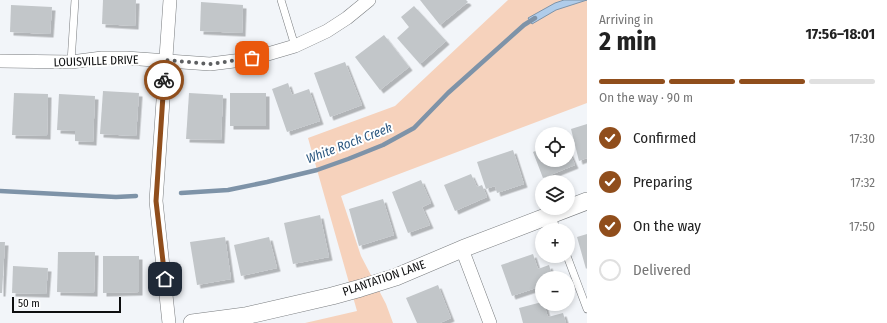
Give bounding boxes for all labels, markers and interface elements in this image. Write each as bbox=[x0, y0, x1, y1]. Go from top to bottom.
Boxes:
text: Arriving in bbox=[599, 12, 653, 27]
text: 17:56–18:01 bbox=[806, 25, 875, 43]
text: 2 min bbox=[599, 26, 657, 57]
pin bbox=[235, 41, 269, 75]
icon: bag bbox=[241, 47, 263, 69]
street label: LOUISVILLE DRIVE bbox=[53, 53, 139, 69]
courier bbox=[144, 60, 184, 100]
icon: bike bbox=[153, 69, 175, 91]
text: On the way · 90 m bbox=[599, 90, 693, 105]
water label: White Rock Creek bbox=[304, 120, 395, 166]
map controls bbox=[535, 127, 575, 311]
button: locate bbox=[535, 127, 575, 167]
icon: check bbox=[599, 127, 621, 149]
text: Confirmed bbox=[633, 129, 696, 147]
text: 17:30 bbox=[849, 131, 875, 146]
icon: check bbox=[599, 171, 621, 193]
text: Preparing bbox=[633, 173, 692, 191]
button: layers bbox=[535, 175, 575, 215]
text: 17:32 bbox=[850, 175, 875, 190]
icon: check bbox=[599, 215, 621, 237]
text: On the way bbox=[633, 217, 701, 235]
text: 17:50 bbox=[849, 219, 875, 234]
button: + bbox=[535, 223, 575, 263]
street label: PLANTATION LANE bbox=[341, 257, 428, 299]
text: Delivered bbox=[633, 261, 691, 279]
pin bbox=[148, 262, 182, 296]
icon: home bbox=[154, 268, 176, 290]
button: − bbox=[535, 271, 575, 311]
scale bar bbox=[12, 295, 121, 314]
text: 50 m bbox=[18, 297, 40, 310]

